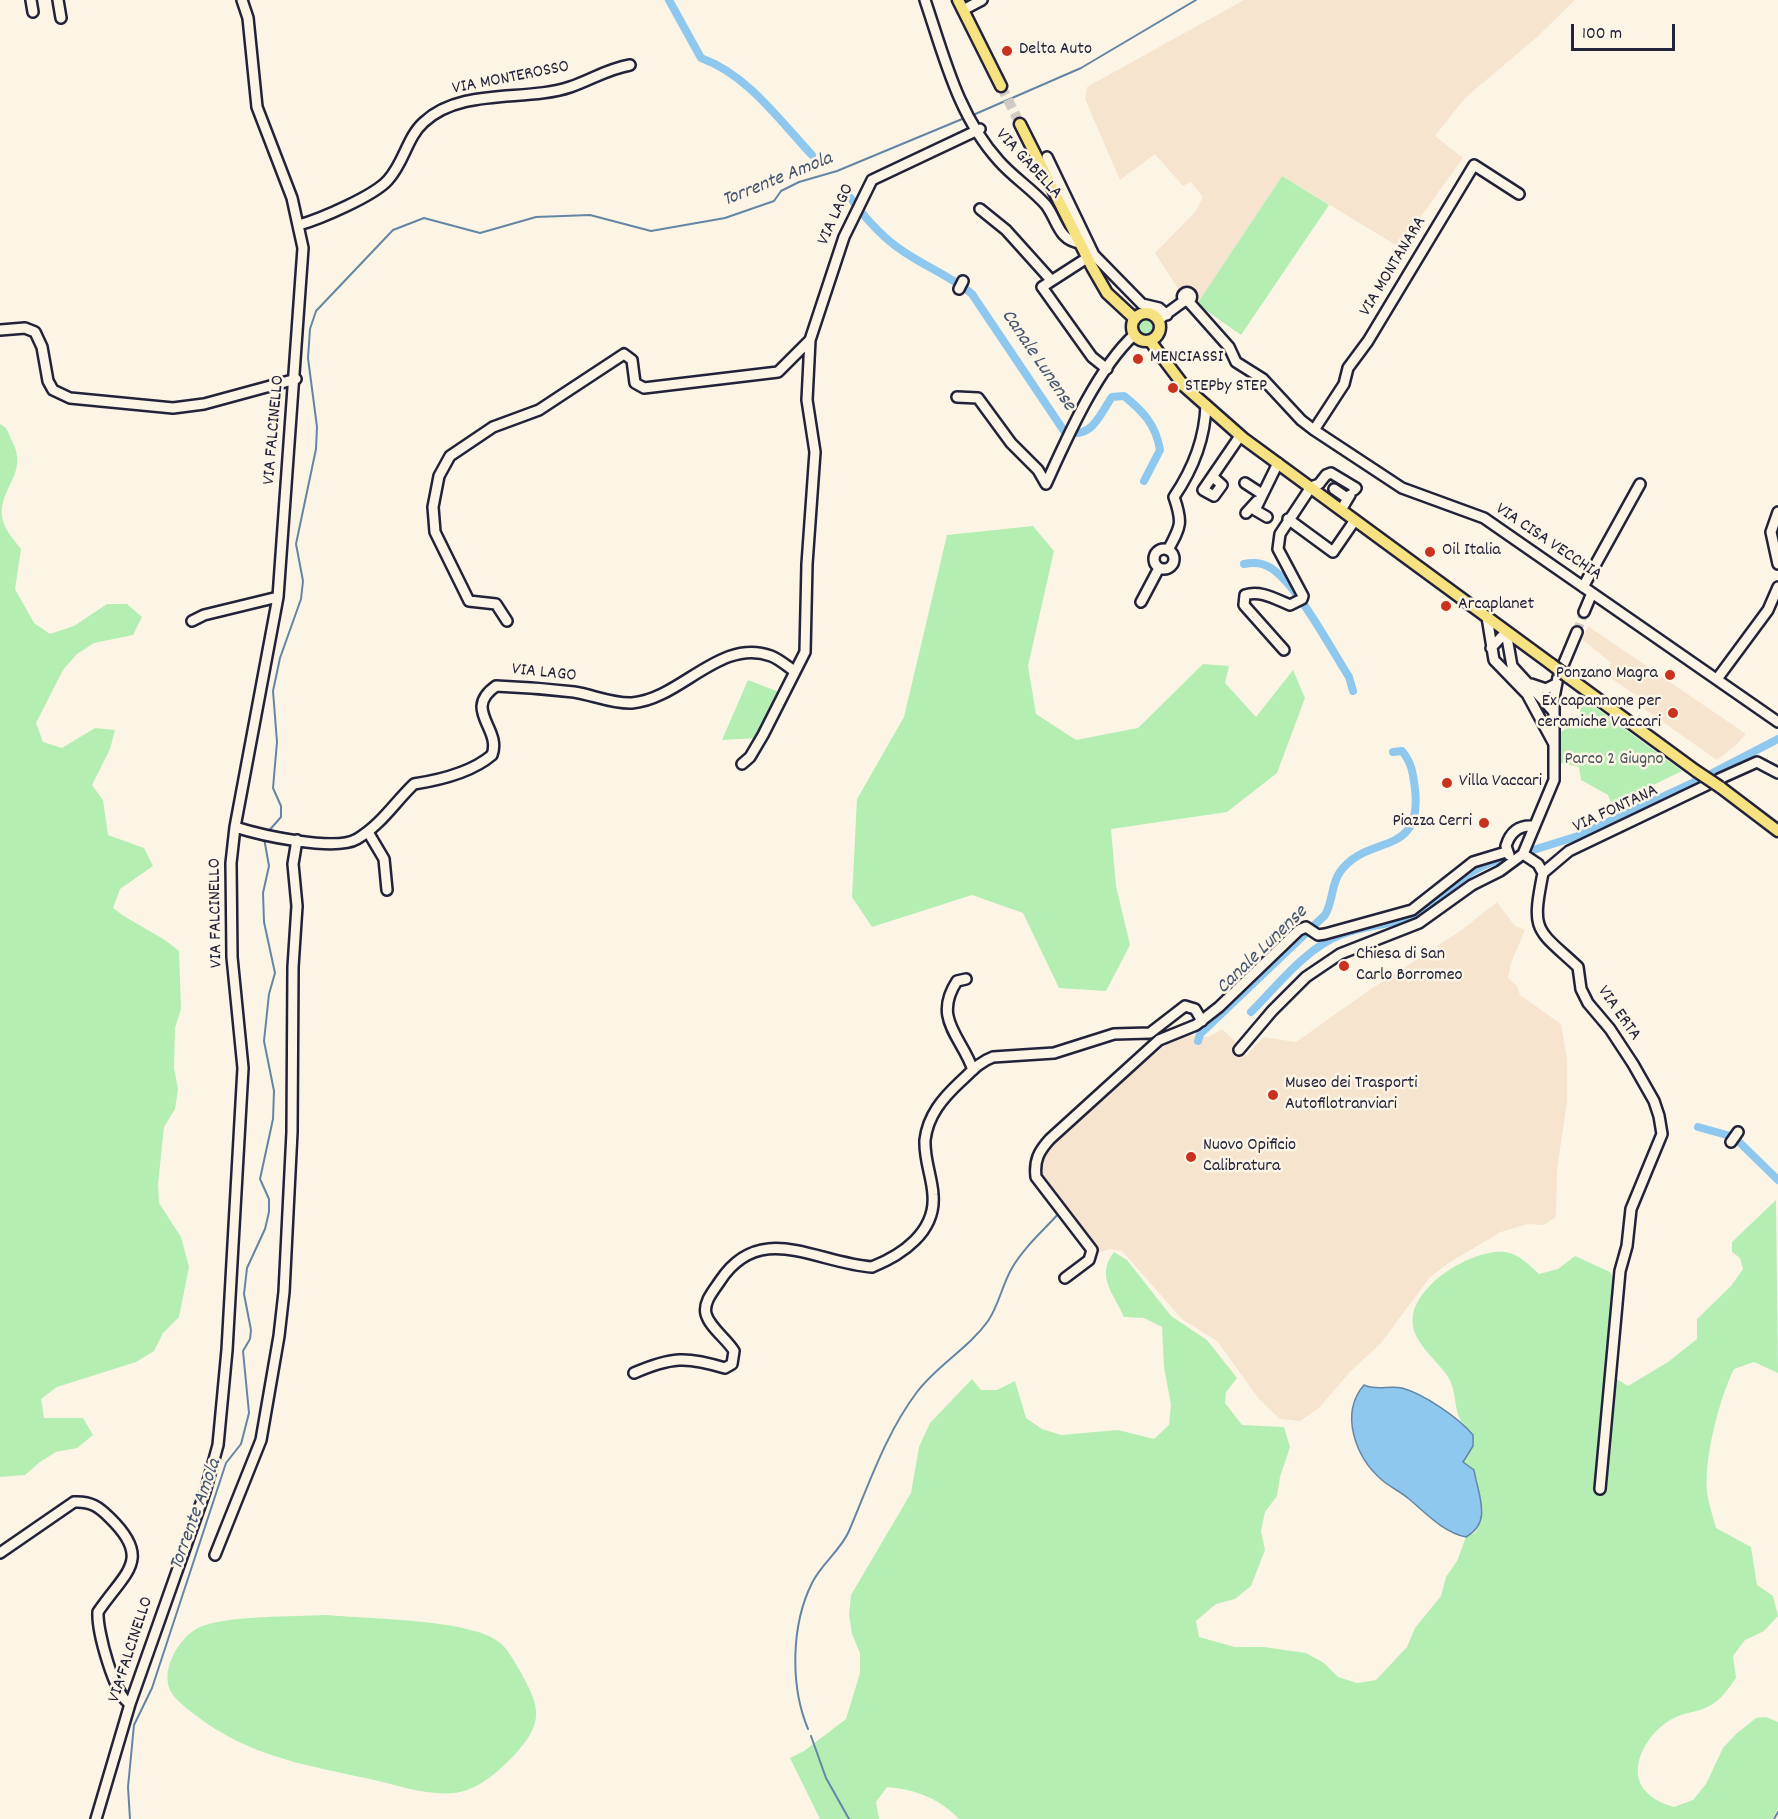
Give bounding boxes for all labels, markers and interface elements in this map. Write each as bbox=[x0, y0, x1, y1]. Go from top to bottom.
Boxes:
scale bar bbox=[1574, 12, 1678, 50]
text: 100 m bbox=[1582, 22, 1622, 47]
place label: Delta Auto bbox=[1019, 40, 1092, 62]
marker: Delta Auto bbox=[1000, 44, 1014, 58]
street label: VIA MONTEROSSO bbox=[451, 57, 571, 101]
street label: VIA GABELLA bbox=[990, 125, 1066, 205]
water label: Torrente Amola bbox=[720, 148, 836, 214]
street label: VIA LAGO bbox=[814, 181, 860, 249]
street label: VIA MONTANARA bbox=[1356, 213, 1432, 321]
water label: Canale Lunense bbox=[994, 306, 1080, 416]
place label: MENCIASSI bbox=[1150, 348, 1223, 370]
marker: MENCIASSI bbox=[1131, 352, 1145, 366]
street label: VIA FALCINELLO bbox=[259, 374, 291, 486]
place label: STEPby STEP bbox=[1185, 377, 1267, 399]
marker: STEPby STEP bbox=[1166, 381, 1180, 395]
street label: VIA CISA VECCHIA bbox=[1491, 499, 1605, 587]
place label: Oil Italia bbox=[1442, 541, 1501, 563]
marker: Oil Italia bbox=[1423, 545, 1437, 559]
place label: Arcaplanet bbox=[1458, 595, 1534, 617]
marker: Arcaplanet bbox=[1439, 599, 1453, 613]
street label: VIA LAGO bbox=[511, 660, 577, 688]
place label: Ponzano Magra bbox=[1556, 664, 1658, 686]
marker: Ponzano Magra bbox=[1663, 668, 1677, 682]
place label: Ex capannone per ceramiche Vaccari bbox=[1538, 692, 1661, 734]
marker: Ex capannone per ceramiche Vaccari bbox=[1666, 706, 1680, 720]
park label: Parco 2 Giugno bbox=[1565, 750, 1663, 772]
place label: Villa Vaccari bbox=[1459, 772, 1542, 794]
marker: Villa Vaccari bbox=[1440, 776, 1454, 790]
street label: VIA FONTANA bbox=[1570, 781, 1662, 839]
place label: Piazza Cerri bbox=[1392, 812, 1472, 834]
marker: Piazza Cerri bbox=[1477, 816, 1491, 830]
street label: VIA FALCINELLO bbox=[205, 858, 229, 968]
water label: Canale Lunense bbox=[1212, 902, 1314, 1000]
place label: Chiesa di San Carlo Borromeo bbox=[1356, 945, 1463, 988]
marker: Chiesa di San Carlo Borromeo bbox=[1337, 959, 1351, 973]
street label: VIA ERTA bbox=[1591, 982, 1645, 1046]
place label: Museo dei Trasporti Autofilotranviari bbox=[1285, 1074, 1418, 1116]
marker: Museo dei Trasporti Autofilotranviari bbox=[1266, 1088, 1280, 1102]
place label: Nuovo Opificio Calibratura bbox=[1203, 1136, 1296, 1178]
marker: Nuovo Opificio Calibratura bbox=[1184, 1150, 1198, 1164]
water label: Torrente Amola bbox=[166, 1456, 228, 1574]
street label: VIA FALCINELLO bbox=[105, 1594, 159, 1706]

